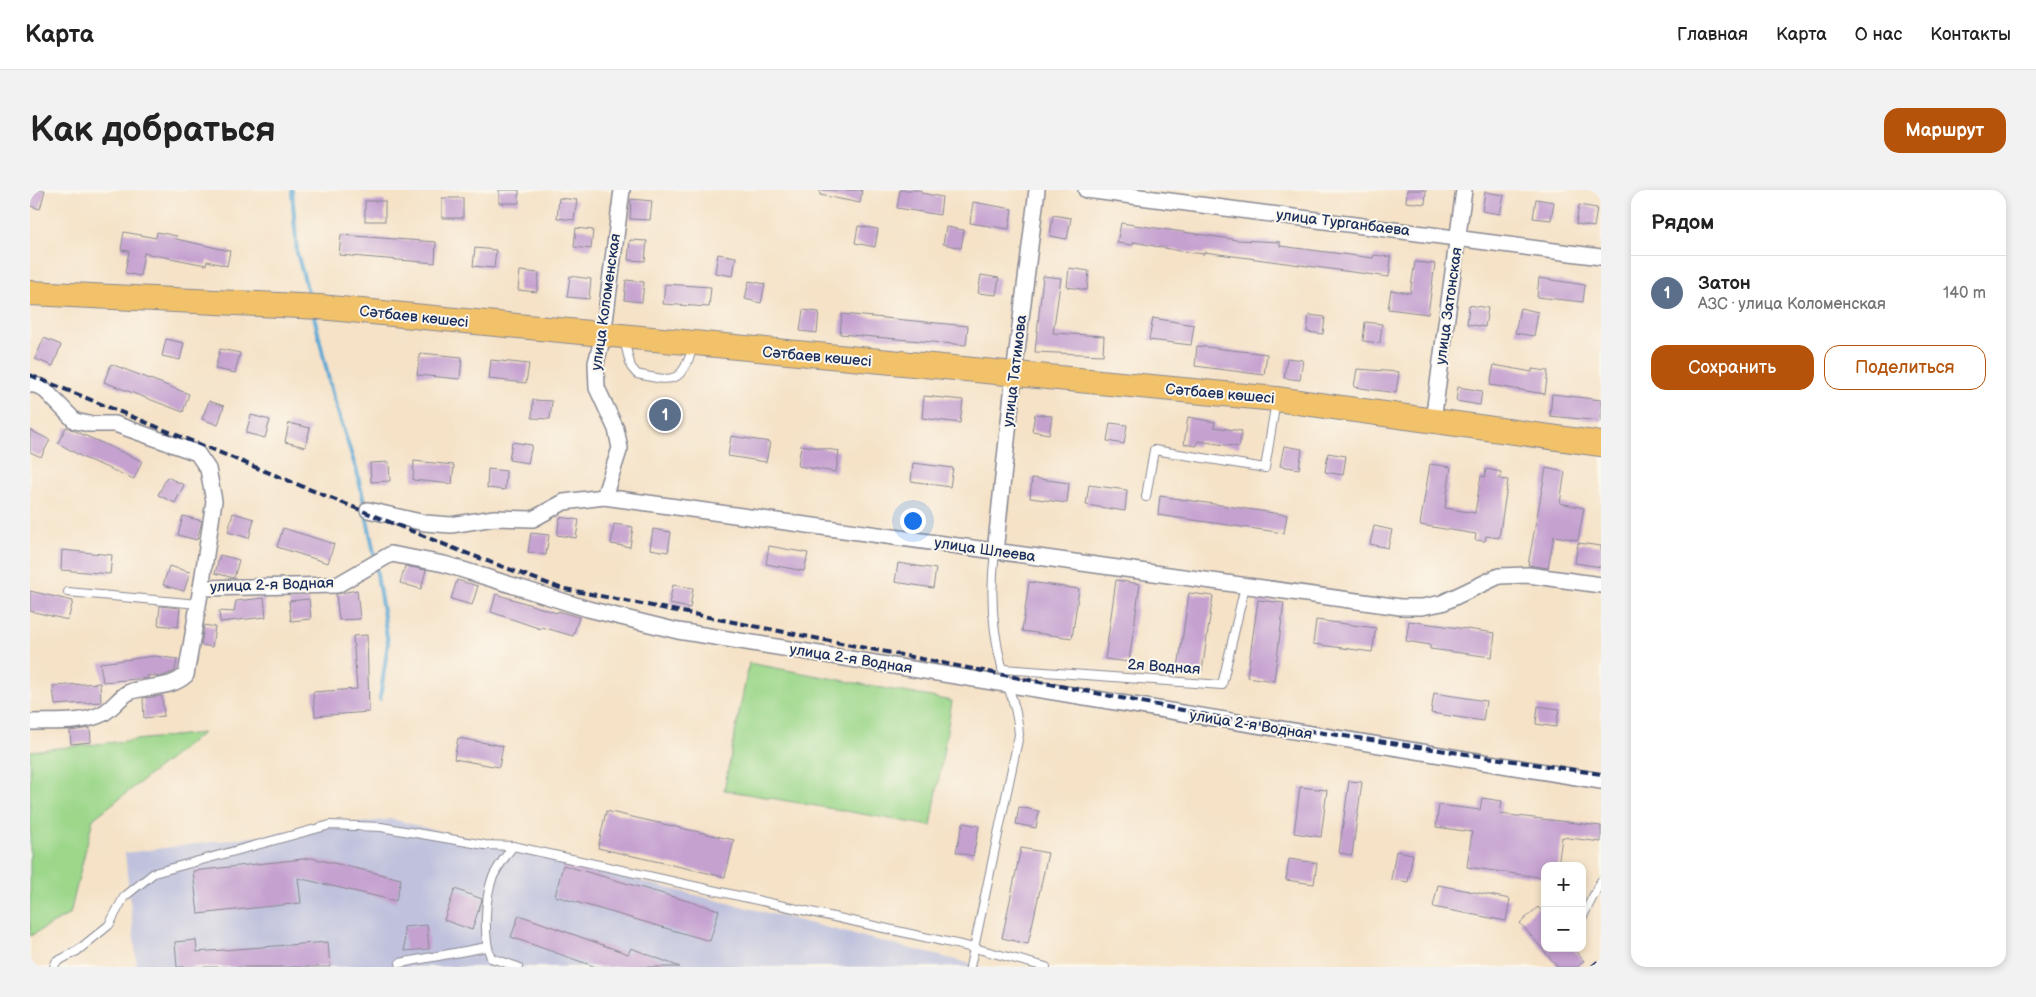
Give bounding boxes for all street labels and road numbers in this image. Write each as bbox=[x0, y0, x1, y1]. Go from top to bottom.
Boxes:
street label: улица Турганбаева bbox=[1275, 205, 1411, 241]
street label: улица Коломенская bbox=[587, 232, 625, 372]
street label: улица Затонская bbox=[1431, 246, 1467, 366]
street label: Сәтбаев көшесі bbox=[359, 302, 469, 332]
street label: улица Татимова bbox=[999, 314, 1031, 428]
street label: Сәтбаев көшесі bbox=[762, 343, 872, 371]
street label: Сәтбаев көшесі bbox=[1165, 380, 1275, 408]
street label: улица Шлеева bbox=[933, 533, 1037, 567]
street label: улица 2-я Водная bbox=[210, 573, 334, 597]
street label: улица 2-я Водная bbox=[788, 640, 914, 678]
street label: 2я Водная bbox=[1127, 655, 1201, 679]
street label: улица 2-я Водная bbox=[1188, 706, 1314, 744]

